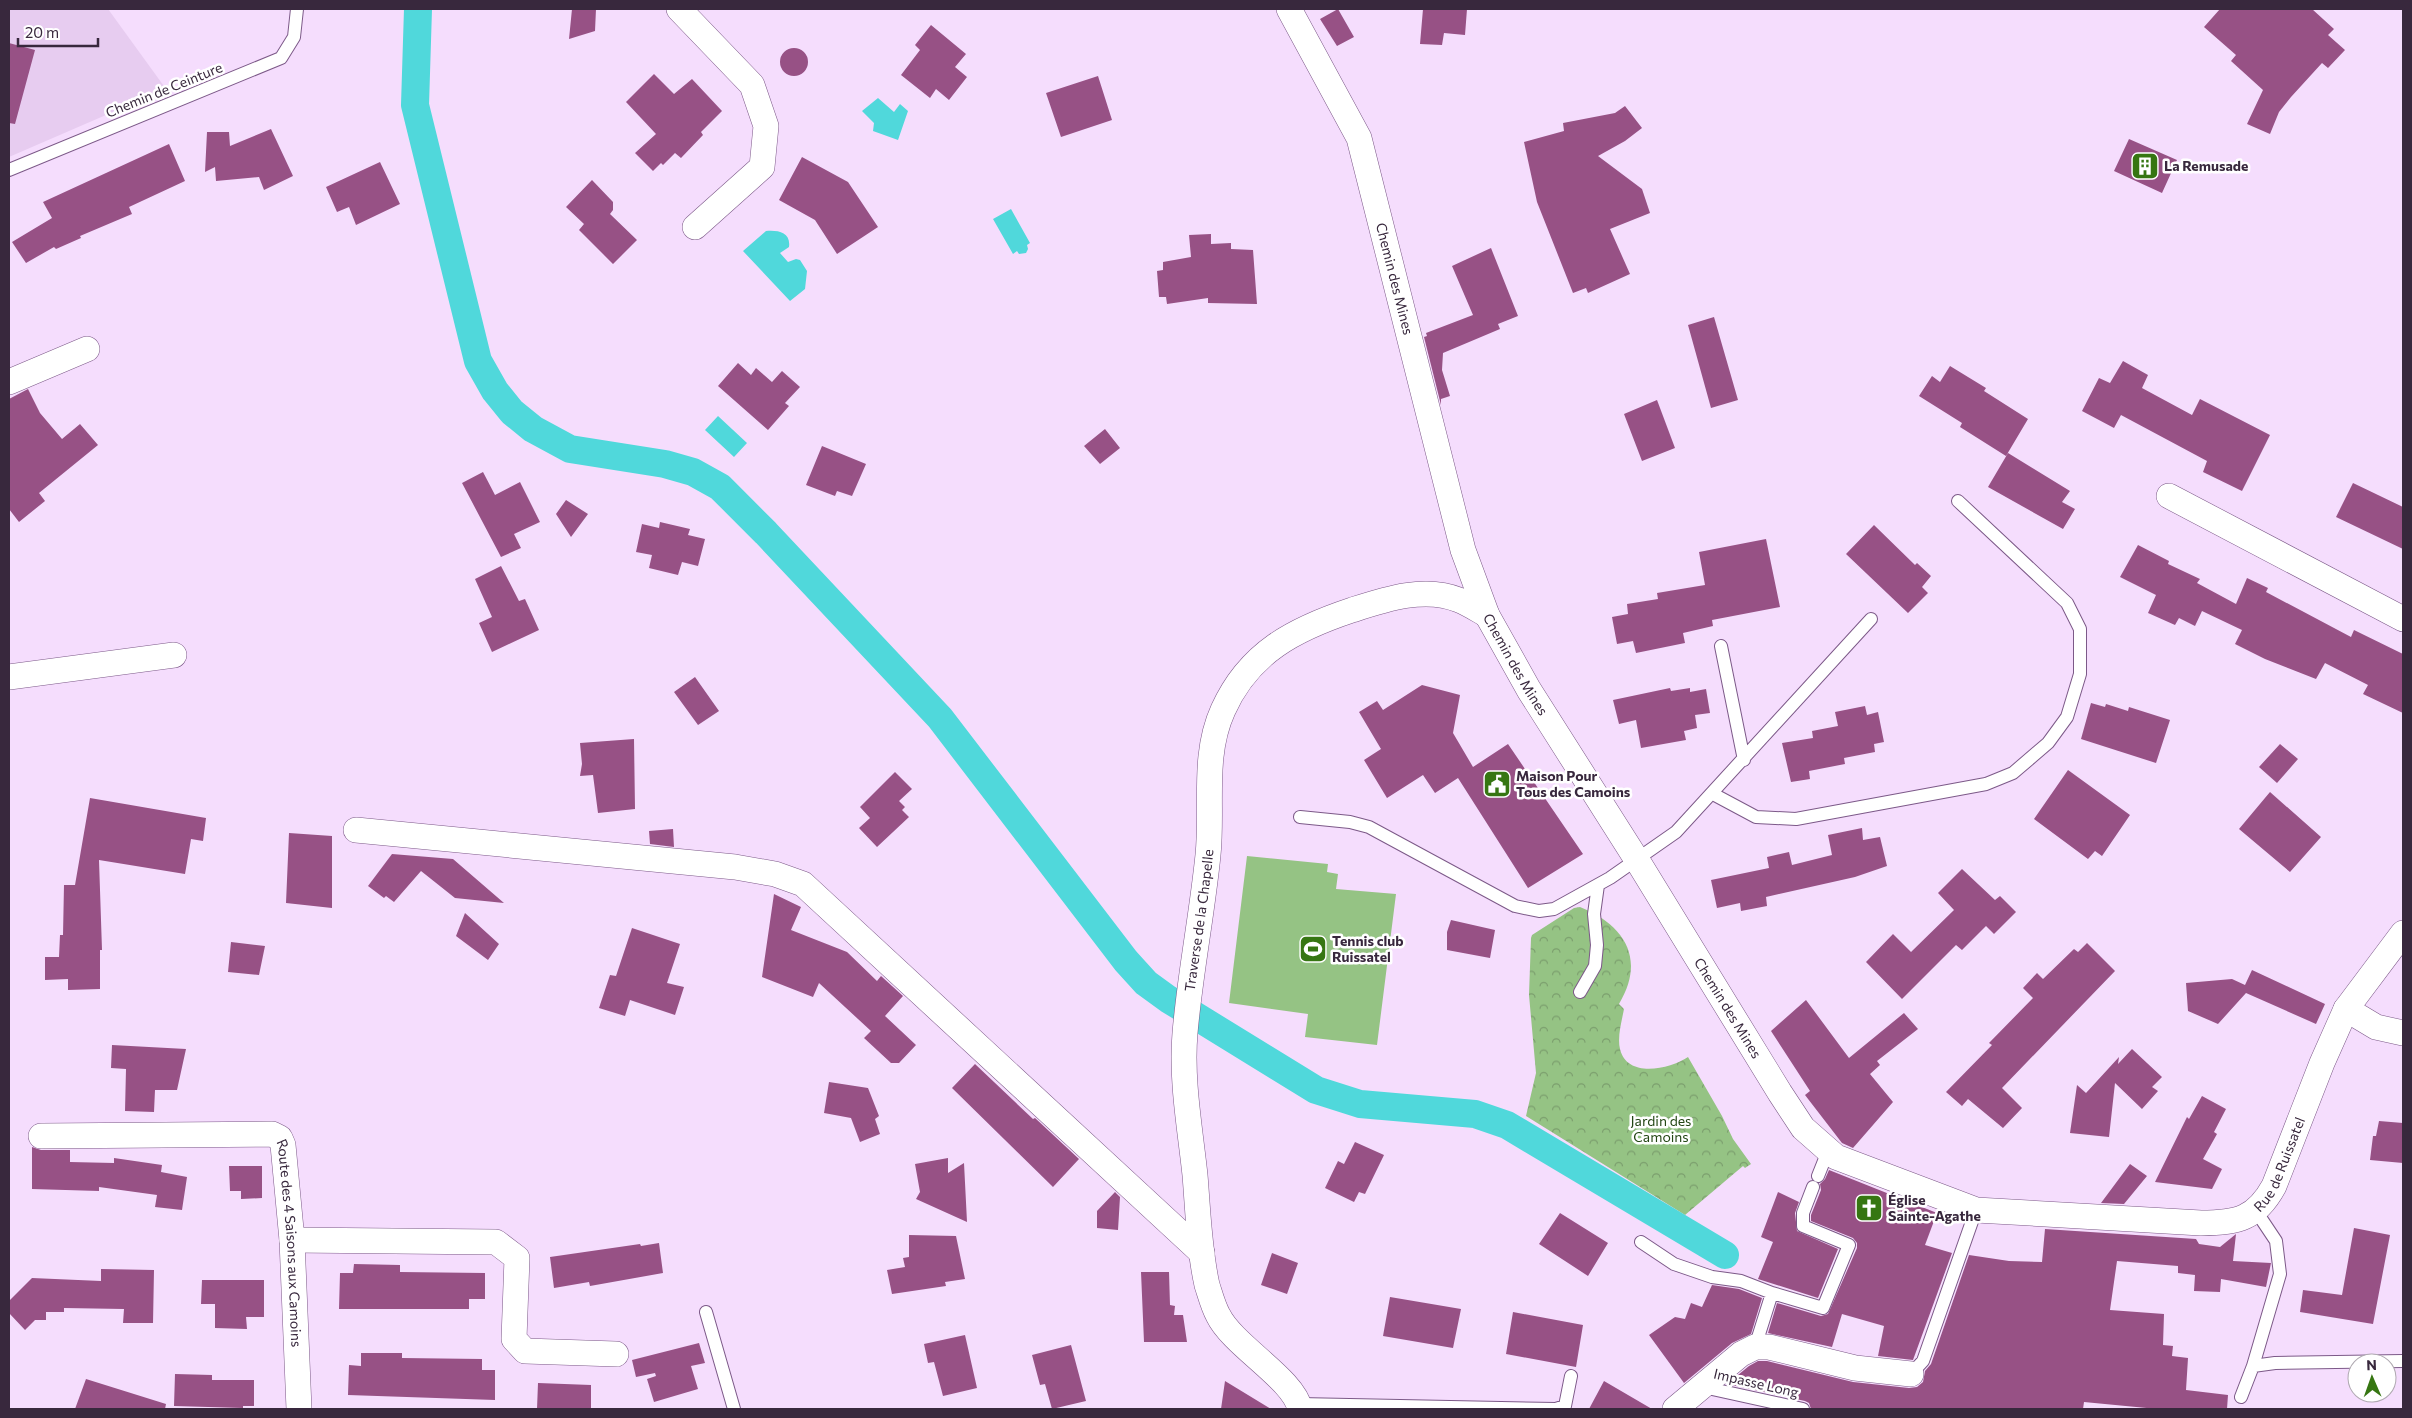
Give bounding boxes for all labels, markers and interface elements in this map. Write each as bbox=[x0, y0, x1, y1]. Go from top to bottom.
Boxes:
scale bar bbox=[18, 15, 98, 47]
text: 20 m bbox=[25, 23, 59, 41]
street label: Chemin de Ceinture bbox=[103, 58, 225, 121]
building icon: La Remusade bbox=[2130, 151, 2160, 181]
place label: La Remusade bbox=[2164, 157, 2248, 174]
street label: Chemin des Mines bbox=[1373, 221, 1417, 336]
street label: Chemin des Mines bbox=[1480, 610, 1552, 718]
place label: Maison Pour Tous des Camoins bbox=[1516, 767, 1631, 800]
public building icon: Maison Pour Tous des Camoins bbox=[1482, 769, 1512, 799]
street label: Traverse de la Chapelle bbox=[1181, 848, 1217, 992]
place label: Tennis club Ruissatel bbox=[1332, 932, 1404, 965]
sports icon: Tennis club Ruissatel bbox=[1298, 934, 1328, 964]
street label: Chemin des Mines bbox=[1691, 954, 1766, 1061]
park label: Jardin des Camoins bbox=[1631, 1112, 1691, 1145]
street label: Rue de Ruissatel bbox=[2250, 1115, 2308, 1215]
street label: Route des 4 Saisons aux Camoins bbox=[273, 1136, 305, 1347]
place label: Église Sainte-Agathe bbox=[1888, 1191, 1981, 1224]
church icon: Église Sainte-Agathe bbox=[1854, 1193, 1884, 1223]
north arrow bbox=[2347, 1353, 2397, 1403]
text: N bbox=[2366, 1356, 2377, 1373]
street label: Impasse Long bbox=[1712, 1364, 1801, 1401]

